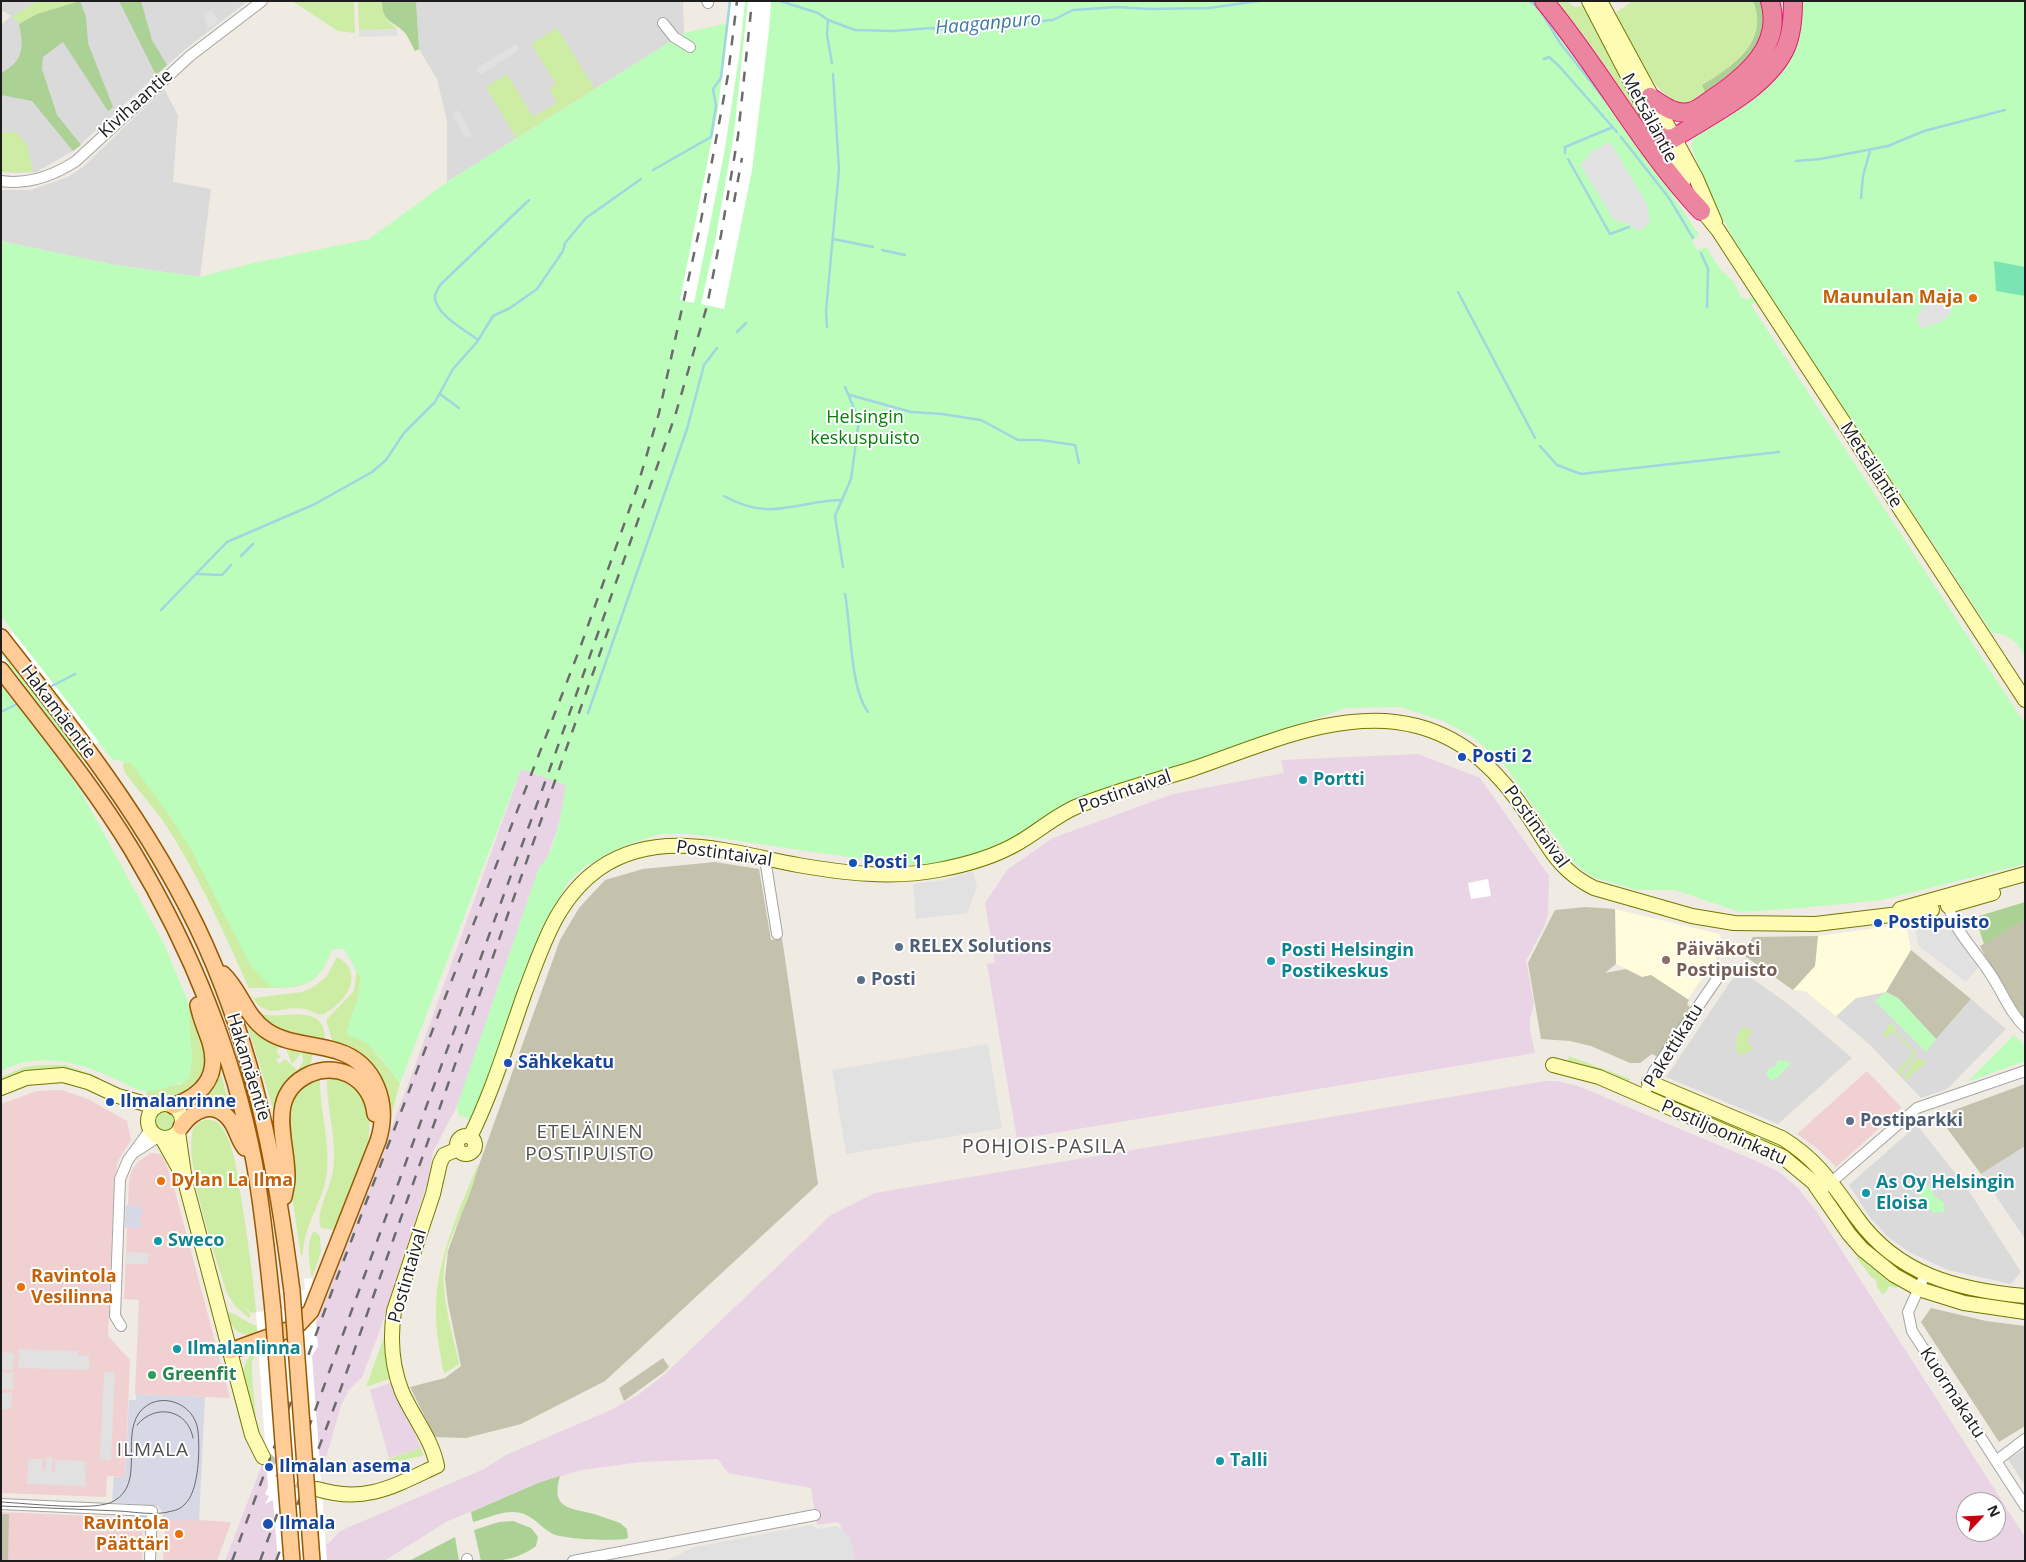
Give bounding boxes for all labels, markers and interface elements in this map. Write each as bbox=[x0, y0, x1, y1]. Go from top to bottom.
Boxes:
water label: Haaganpuro bbox=[934, 8, 1042, 40]
street label: Kivihaantie bbox=[94, 65, 178, 143]
street label: Metsäläntie bbox=[1616, 70, 1682, 166]
place label: Maunulan Maja bbox=[1823, 287, 1963, 309]
marker: Maunulan Maja bbox=[1967, 292, 1979, 304]
park label: Helsingin keskuspuisto bbox=[810, 407, 920, 449]
street label: Metsäläntie bbox=[1835, 418, 1907, 512]
street label: Hakamäentie bbox=[16, 661, 100, 763]
place label: Posti 2 bbox=[1472, 746, 1532, 768]
marker: Posti 2 bbox=[1456, 751, 1468, 763]
street label: Postintaival bbox=[1076, 766, 1174, 818]
place label: Portti bbox=[1313, 769, 1365, 791]
marker: Portti bbox=[1297, 774, 1309, 786]
street label: Postintaival bbox=[1499, 782, 1573, 872]
street label: Postintaival bbox=[675, 837, 773, 871]
place label: Posti 1 bbox=[863, 852, 923, 874]
marker: Posti 1 bbox=[847, 857, 859, 869]
place label: Postipuisto bbox=[1888, 912, 1989, 934]
marker: Postipuisto bbox=[1872, 917, 1884, 929]
place label: RELEX Solutions bbox=[909, 936, 1052, 958]
place label: Päiväkoti Postipuisto bbox=[1676, 939, 1777, 982]
place label: Posti Helsingin Postikeskus bbox=[1281, 940, 1414, 982]
marker: RELEX Solutions bbox=[893, 941, 905, 953]
marker: Päiväkoti Postipuisto bbox=[1660, 954, 1672, 966]
marker: Posti Helsingin Postikeskus bbox=[1265, 955, 1277, 967]
place label: Posti bbox=[871, 969, 916, 991]
marker: Posti bbox=[855, 974, 867, 986]
street label: Pakettikatu bbox=[1640, 1000, 1708, 1092]
street label: Hakamäentie bbox=[221, 1010, 275, 1124]
place label: Sähkekatu bbox=[518, 1052, 614, 1074]
marker: Sähkekatu bbox=[502, 1057, 514, 1069]
place label: Ilmalanrinne bbox=[120, 1091, 236, 1113]
marker: Ilmalanrinne bbox=[104, 1096, 116, 1108]
street label: Postiljooninkatu bbox=[1658, 1096, 1790, 1170]
place label: Postiparkki bbox=[1860, 1110, 1963, 1132]
marker: Postiparkki bbox=[1844, 1115, 1856, 1127]
district label: ETELÄINEN POSTIPUISTO bbox=[524, 1122, 656, 1166]
district label: POHJOIS-PASILA bbox=[960, 1135, 1128, 1159]
place label: Dylan La Ilma bbox=[171, 1170, 293, 1192]
place label: As Oy Helsingin Eloisa bbox=[1876, 1172, 2015, 1214]
marker: Dylan La Ilma bbox=[155, 1175, 167, 1187]
marker: As Oy Helsingin Eloisa bbox=[1860, 1187, 1872, 1199]
street label: Postintaival bbox=[384, 1227, 432, 1325]
place label: Sweco bbox=[168, 1230, 224, 1252]
marker: Sweco bbox=[152, 1235, 164, 1247]
place label: Ravintola Vesilinna bbox=[31, 1266, 117, 1308]
marker: Ravintola Vesilinna bbox=[15, 1281, 27, 1293]
place label: Ilmalanlinna bbox=[187, 1338, 301, 1360]
marker: Ilmalanlinna bbox=[171, 1343, 183, 1355]
street label: Kuormakatu bbox=[1915, 1344, 1989, 1442]
place label: Greenfit bbox=[162, 1364, 237, 1386]
marker: Greenfit bbox=[146, 1369, 158, 1381]
district label: ILMALA bbox=[116, 1440, 190, 1462]
place label: Talli bbox=[1230, 1450, 1268, 1472]
marker: Talli bbox=[1214, 1455, 1226, 1467]
place label: Ilmalan asema bbox=[279, 1456, 411, 1478]
marker: Ilmalan asema bbox=[263, 1461, 275, 1473]
north arrow bbox=[1956, 1492, 2006, 1542]
text: N bbox=[1983, 1502, 2005, 1520]
place label: Ravintola Päättäri bbox=[83, 1513, 169, 1556]
place label: Ilmala bbox=[279, 1513, 335, 1535]
marker: Ilmala bbox=[261, 1517, 275, 1531]
marker: Ravintola Päättäri bbox=[173, 1528, 185, 1540]

